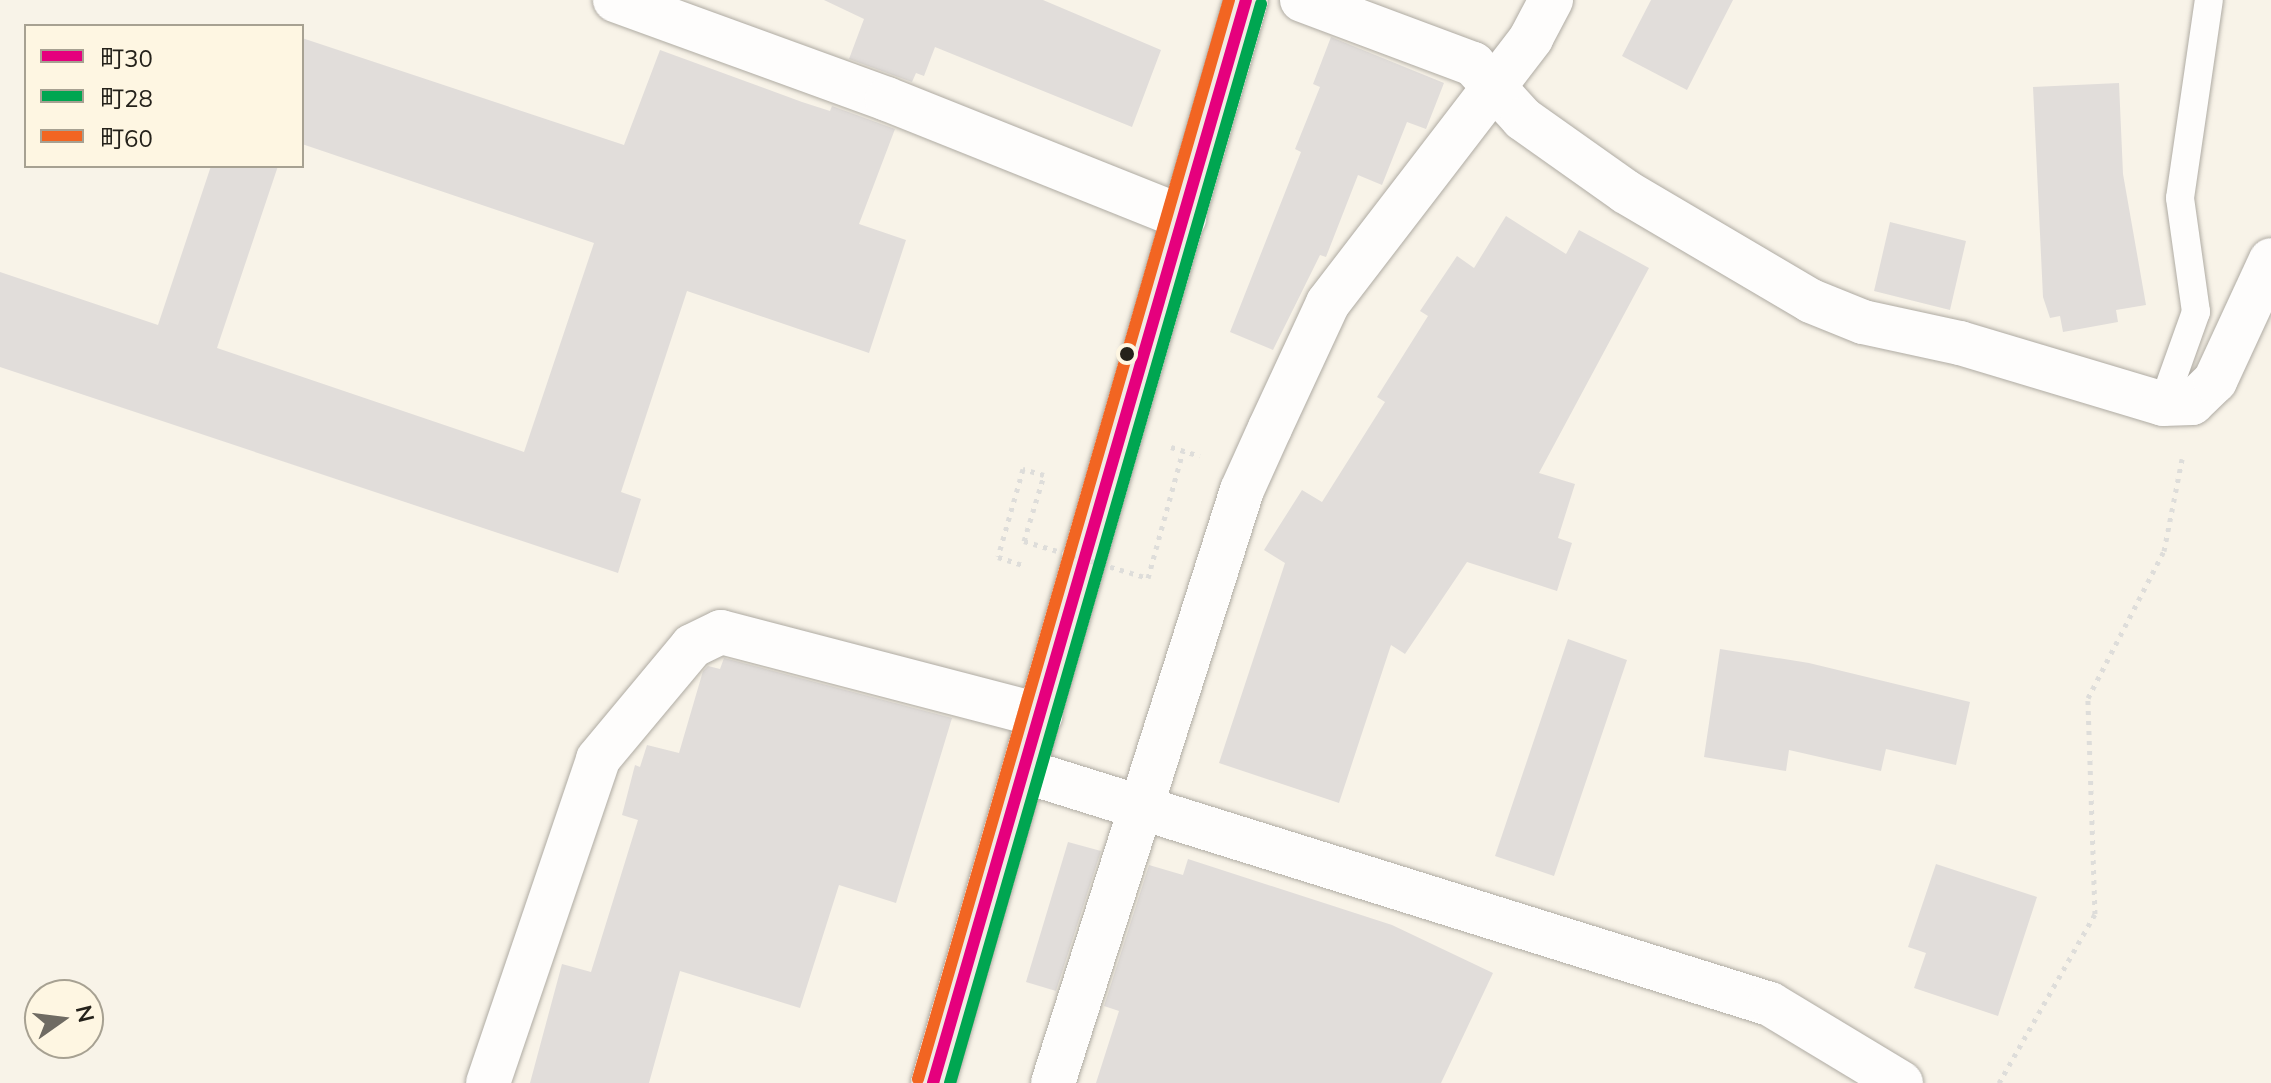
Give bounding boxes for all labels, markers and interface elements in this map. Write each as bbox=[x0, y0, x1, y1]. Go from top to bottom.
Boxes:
legend bbox=[24, 24, 304, 168]
text: 町30 bbox=[100, 43, 153, 73]
text: 町28 bbox=[100, 83, 153, 113]
text: 町60 bbox=[100, 123, 153, 153]
unlabelled marker bbox=[1119, 346, 1135, 362]
north arrow bbox=[24, 979, 104, 1059]
text: N bbox=[70, 1002, 101, 1025]

